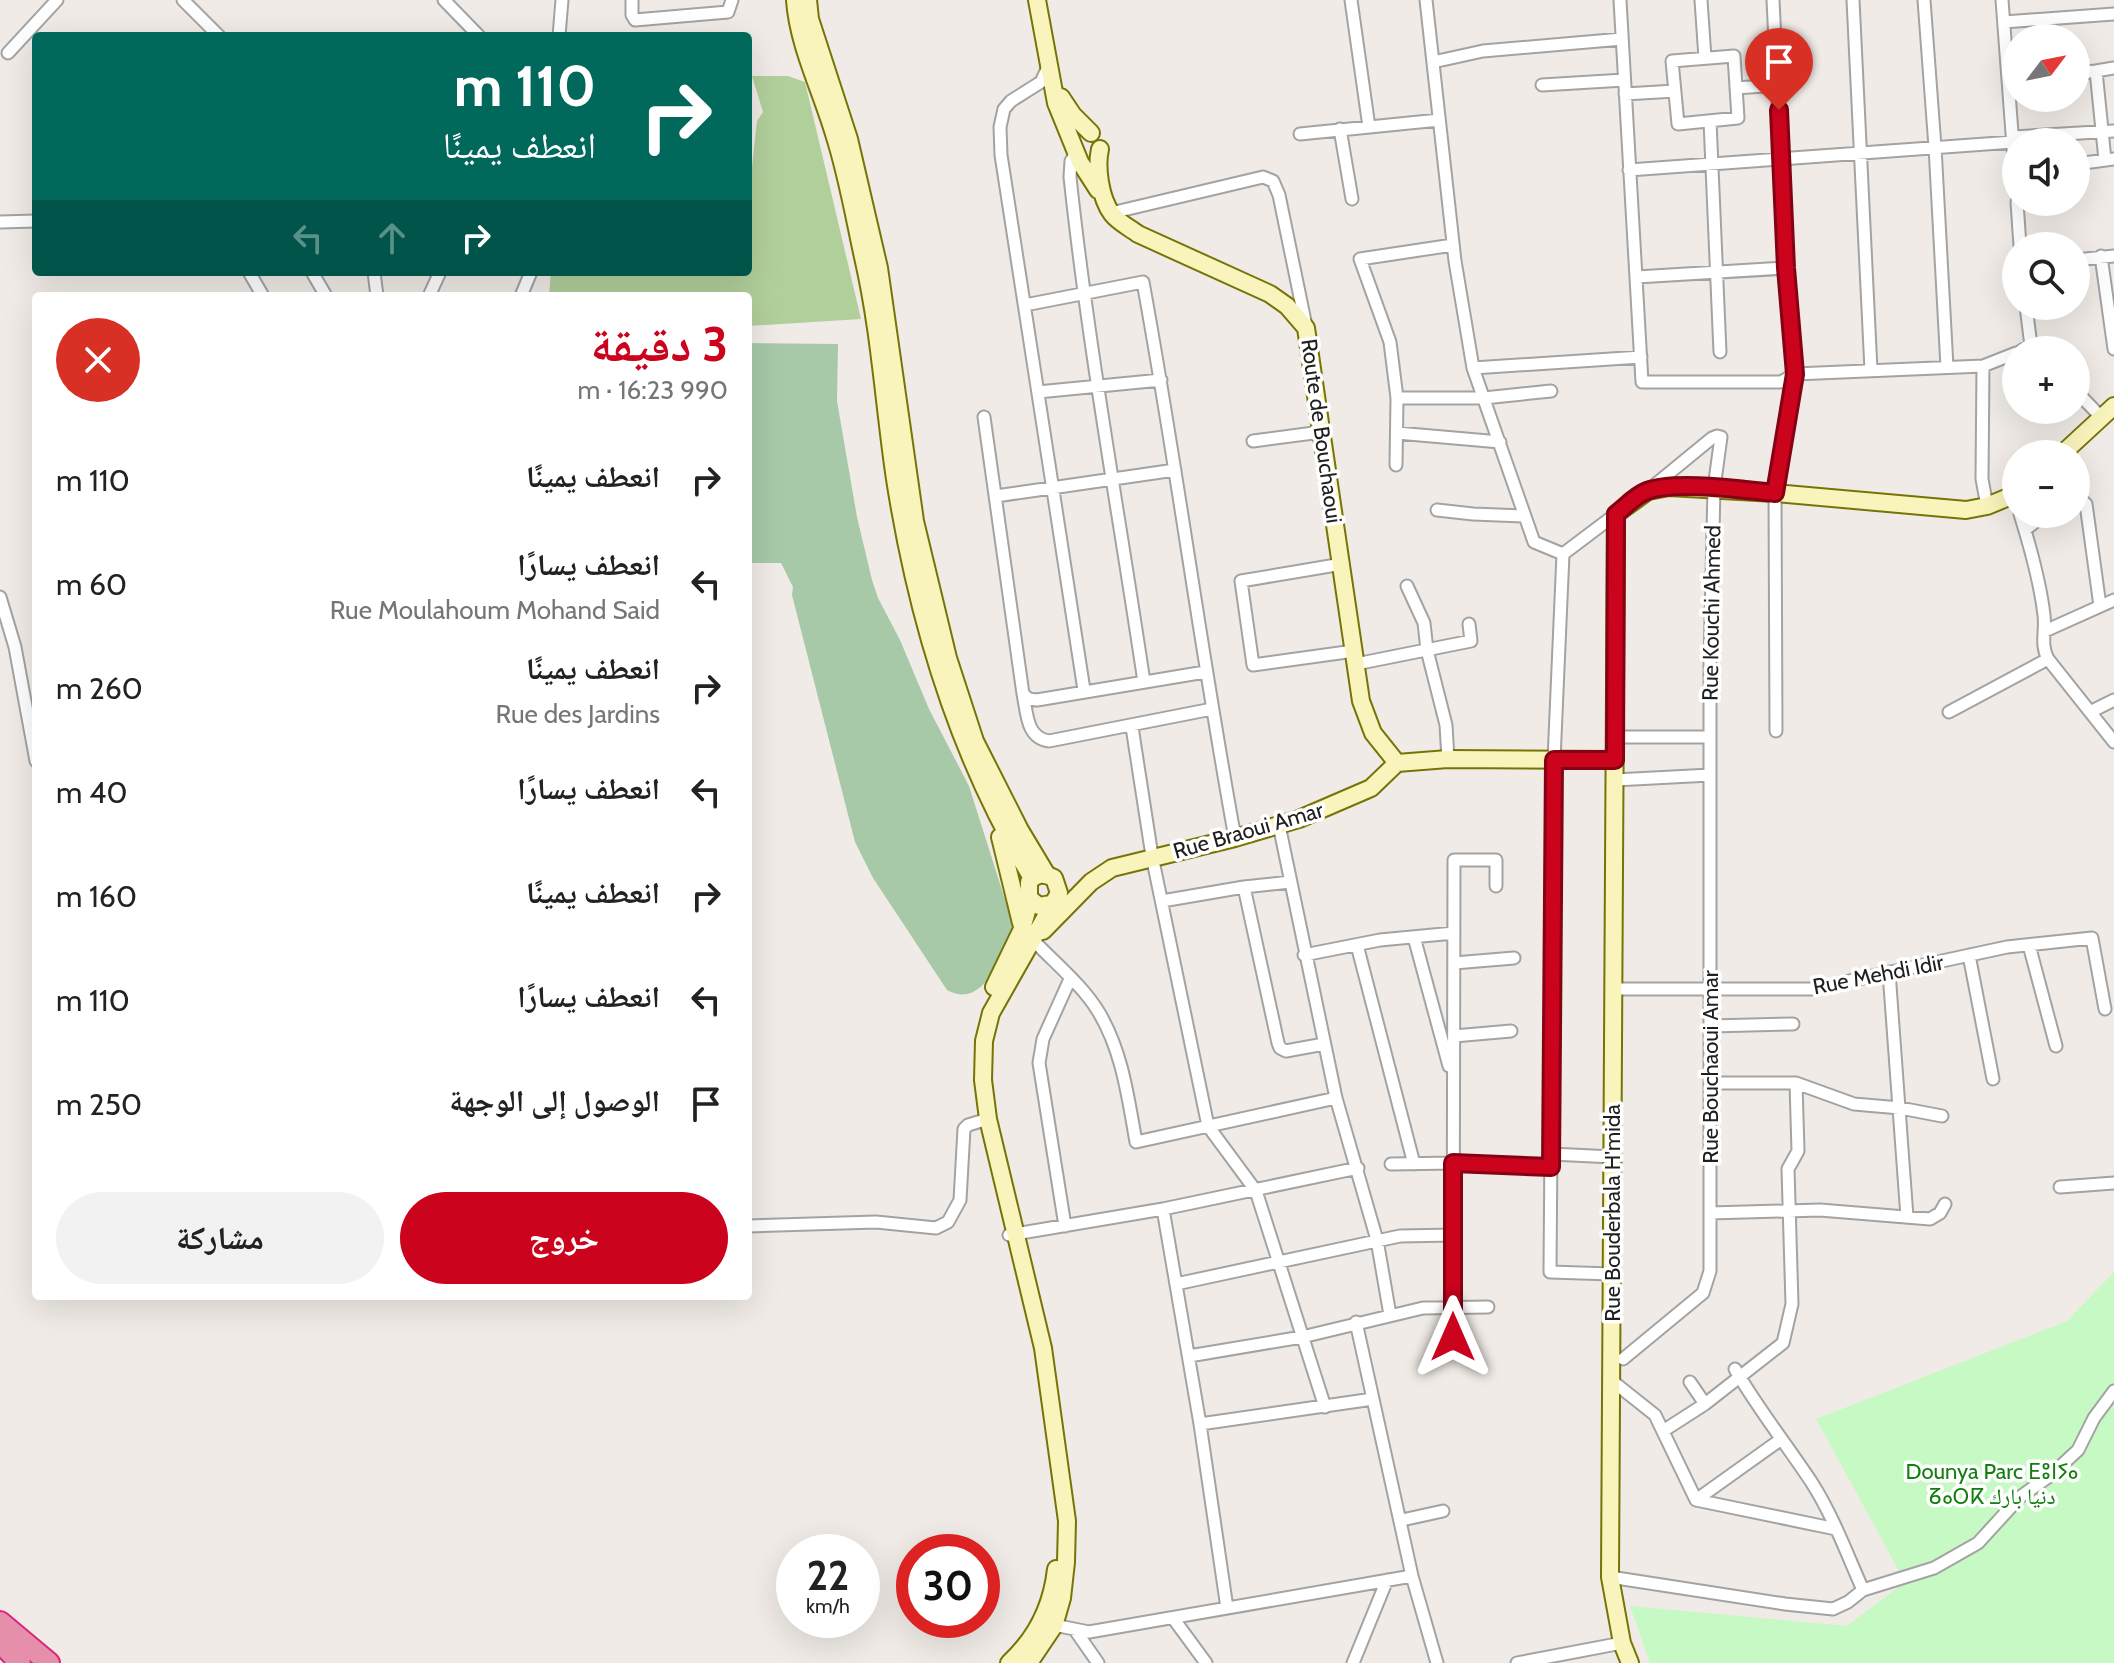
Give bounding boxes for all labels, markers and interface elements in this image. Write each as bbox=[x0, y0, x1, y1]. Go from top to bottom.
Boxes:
north arrow bbox=[2002, 24, 2090, 112]
map controls bbox=[2002, 24, 2090, 528]
pin bbox=[1745, 28, 1813, 110]
icon: arrive bbox=[1757, 40, 1801, 84]
text: 110 m bbox=[454, 52, 596, 120]
icon: right bbox=[624, 64, 728, 168]
text: انعطف يمينًا bbox=[443, 123, 596, 167]
button: sound bbox=[2002, 128, 2090, 216]
icon: left bbox=[286, 216, 330, 260]
icon: ahead bbox=[370, 216, 414, 260]
icon: right bbox=[454, 216, 498, 260]
button: search bbox=[2002, 232, 2090, 320]
text: 3 دقيقة bbox=[591, 315, 728, 373]
button: close bbox=[56, 318, 140, 402]
button: + bbox=[2002, 336, 2090, 424]
street label: Route de Bouchaoui bbox=[1295, 337, 1348, 525]
text: 990 m · 16:23 bbox=[577, 374, 728, 406]
button: − bbox=[2002, 440, 2090, 528]
text: انعطف يمينًا bbox=[526, 458, 660, 495]
icon: right bbox=[684, 458, 728, 502]
text: 110 m bbox=[56, 462, 130, 499]
street label: Rue Kouchi Ahmed bbox=[1696, 525, 1727, 701]
text: انعطف يسارًا bbox=[517, 546, 660, 583]
icon: left bbox=[684, 562, 728, 606]
text: 60 m bbox=[56, 566, 127, 603]
text: Rue Moulahoum Mohand Said bbox=[330, 594, 660, 626]
text: انعطف يمينًا bbox=[526, 650, 660, 687]
icon: right bbox=[684, 666, 728, 710]
text: 260 m bbox=[56, 670, 143, 707]
text: Rue des Jardins bbox=[496, 698, 660, 730]
text: انعطف يسارًا bbox=[517, 770, 660, 807]
icon: left bbox=[684, 770, 728, 814]
text: 40 m bbox=[56, 774, 127, 811]
street label: Rue Braoui Amar bbox=[1170, 796, 1326, 865]
text: انعطف يمينًا bbox=[526, 874, 660, 911]
icon: right bbox=[684, 874, 728, 918]
text: 160 m bbox=[56, 878, 137, 915]
street label: Rue Mehdi Idir bbox=[1810, 949, 1946, 1000]
street label: Rue Bouchaoui Amar bbox=[1697, 970, 1724, 1164]
text: انعطف يسارًا bbox=[517, 978, 660, 1015]
icon: left bbox=[684, 978, 728, 1022]
text: 110 m bbox=[56, 982, 130, 1019]
text: الوصول إلى الوجهة bbox=[449, 1082, 660, 1119]
icon: arrive bbox=[684, 1082, 728, 1126]
text: 250 m bbox=[56, 1086, 142, 1123]
street label: Rue Bouderbala H'mida bbox=[1599, 1104, 1626, 1322]
button: مشاركة bbox=[56, 1192, 384, 1284]
button: خروج bbox=[400, 1192, 728, 1284]
position arrow bbox=[1411, 1295, 1495, 1379]
park label: Dounya Parc ⴹⵓⵏⵢⴰ ⵒⴰⵔⴽ دنيا بارك bbox=[1906, 1458, 2078, 1510]
speed limit sign: 30 bbox=[896, 1534, 1000, 1638]
text: 22 bbox=[807, 1551, 849, 1600]
text: km/h bbox=[806, 1594, 850, 1618]

